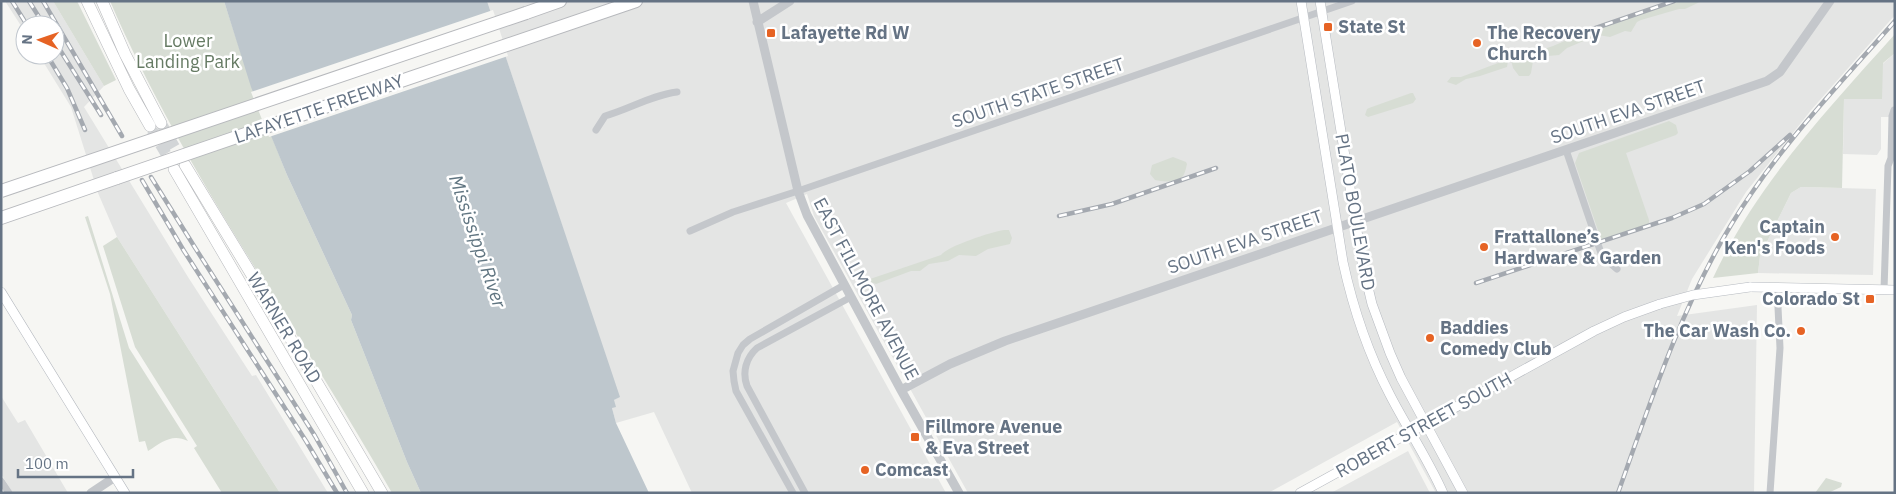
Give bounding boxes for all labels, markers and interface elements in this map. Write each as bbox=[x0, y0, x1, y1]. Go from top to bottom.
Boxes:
north arrow bbox=[15, 15, 65, 65]
place label: State St bbox=[1338, 15, 1405, 38]
place label: Lafayette Rd W bbox=[781, 21, 910, 44]
marker: State St bbox=[1322, 21, 1334, 33]
place label: The Recovery Church bbox=[1487, 21, 1601, 65]
marker: Lafayette Rd W bbox=[765, 27, 777, 39]
park label: Lower Landing Park bbox=[136, 29, 241, 73]
text: N bbox=[18, 34, 36, 45]
marker: The Recovery Church bbox=[1471, 37, 1483, 49]
street label: SOUTH STATE STREET bbox=[949, 52, 1127, 133]
street label: LAFAYETTE FREEWAY bbox=[231, 69, 407, 148]
street label: SOUTH EVA STREET bbox=[1547, 74, 1708, 149]
street label: PLATO BOULEVARD bbox=[1330, 132, 1381, 292]
water label: Mississippi River bbox=[444, 171, 512, 312]
street label: EAST FILLMORE AVENUE bbox=[809, 194, 924, 384]
street label: SOUTH EVA STREET bbox=[1164, 204, 1325, 279]
place label: Captain Ken's Foods bbox=[1724, 215, 1825, 259]
place label: Frattallone’s Hardware & Garden bbox=[1494, 225, 1662, 269]
marker: Captain Ken's Foods bbox=[1829, 231, 1841, 243]
marker: Frattallone’s Hardware & Garden bbox=[1478, 241, 1490, 253]
street label: WARNER ROAD bbox=[242, 268, 327, 387]
place label: Colorado St bbox=[1762, 287, 1860, 310]
marker: Colorado St bbox=[1864, 293, 1876, 305]
place label: Baddies Comedy Club bbox=[1440, 316, 1552, 360]
place label: The Car Wash Co. bbox=[1643, 319, 1791, 342]
marker: The Car Wash Co. bbox=[1795, 325, 1807, 337]
marker: Baddies Comedy Club bbox=[1424, 332, 1436, 344]
street label: ROBERT STREET SOUTH bbox=[1332, 367, 1516, 483]
place label: Fillmore Avenue & Eva Street bbox=[925, 415, 1062, 459]
marker: Fillmore Avenue & Eva Street bbox=[909, 431, 921, 443]
scale bar bbox=[18, 446, 132, 478]
text: 100 m bbox=[25, 454, 69, 473]
place label: Comcast bbox=[875, 458, 948, 481]
marker: Comcast bbox=[859, 464, 871, 476]

